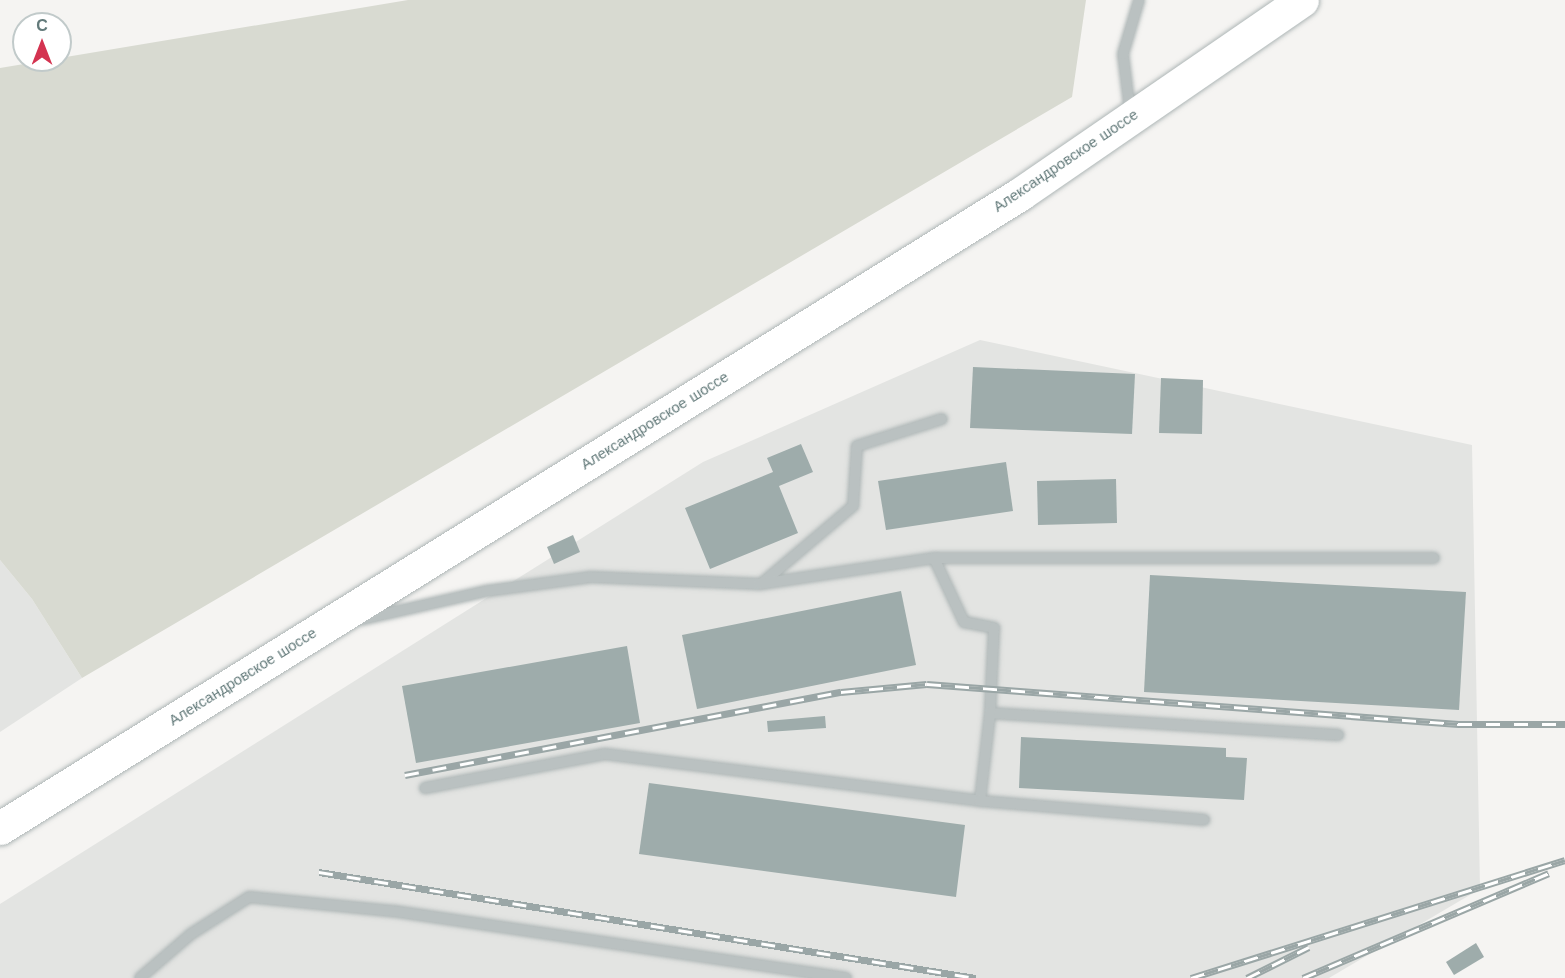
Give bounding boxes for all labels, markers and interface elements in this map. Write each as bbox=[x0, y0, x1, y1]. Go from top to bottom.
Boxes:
north arrow bbox=[12, 12, 72, 72]
text: С bbox=[36, 16, 48, 35]
street label: Александровское шоссе bbox=[990, 106, 1142, 216]
street label: Александровское шоссе bbox=[578, 368, 732, 474]
street label: Александровское шоссе bbox=[166, 624, 320, 730]

